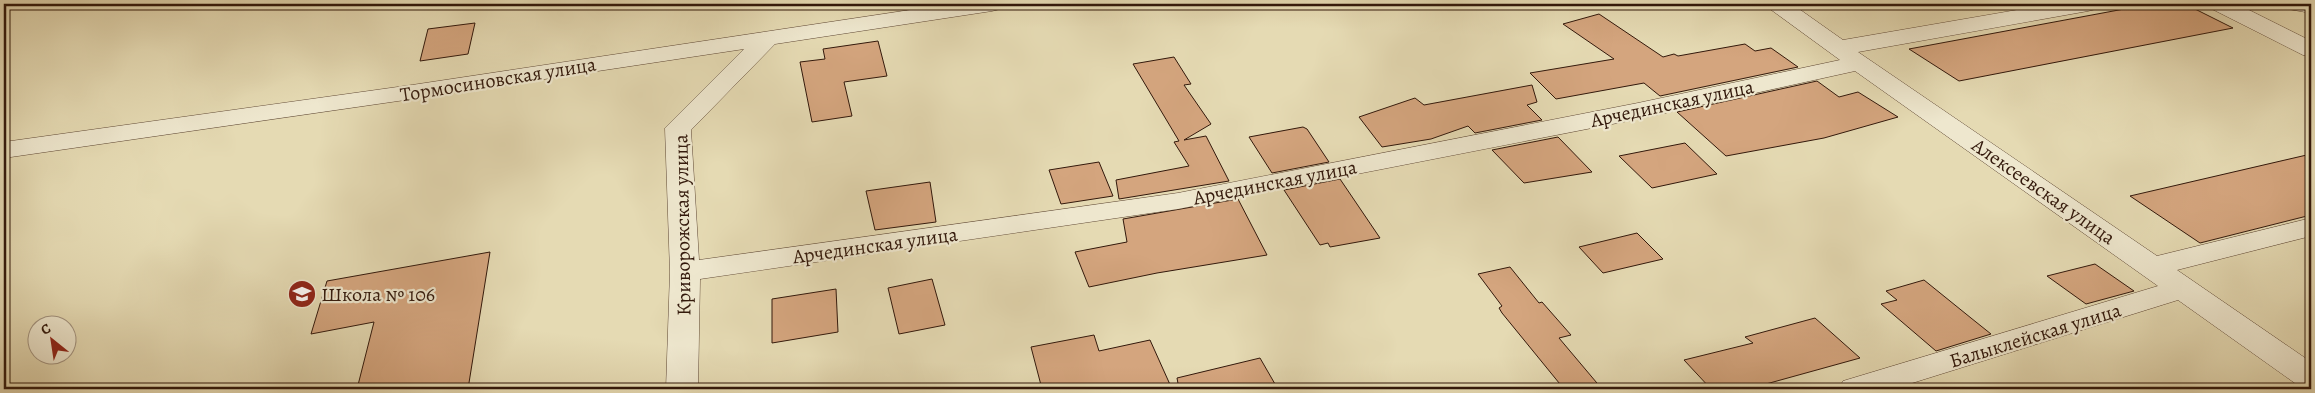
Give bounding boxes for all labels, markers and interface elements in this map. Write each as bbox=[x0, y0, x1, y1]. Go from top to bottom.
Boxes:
street label: Тормосиновская улица bbox=[398, 51, 599, 108]
street label: Арчединская улица bbox=[1587, 73, 1757, 134]
street label: Алексеевская улица bbox=[1966, 131, 2121, 251]
street label: Криворожская улица bbox=[667, 133, 698, 316]
street label: Арчединская улица bbox=[1190, 153, 1360, 212]
street label: Арчединская улица bbox=[790, 220, 960, 271]
school or university icon: Школа № 106 bbox=[287, 279, 317, 309]
place label: Школа № 106 bbox=[321, 281, 435, 308]
street label: Балыклейская улица bbox=[1946, 296, 2125, 374]
north arrow bbox=[28, 316, 78, 366]
text: С bbox=[37, 319, 55, 340]

